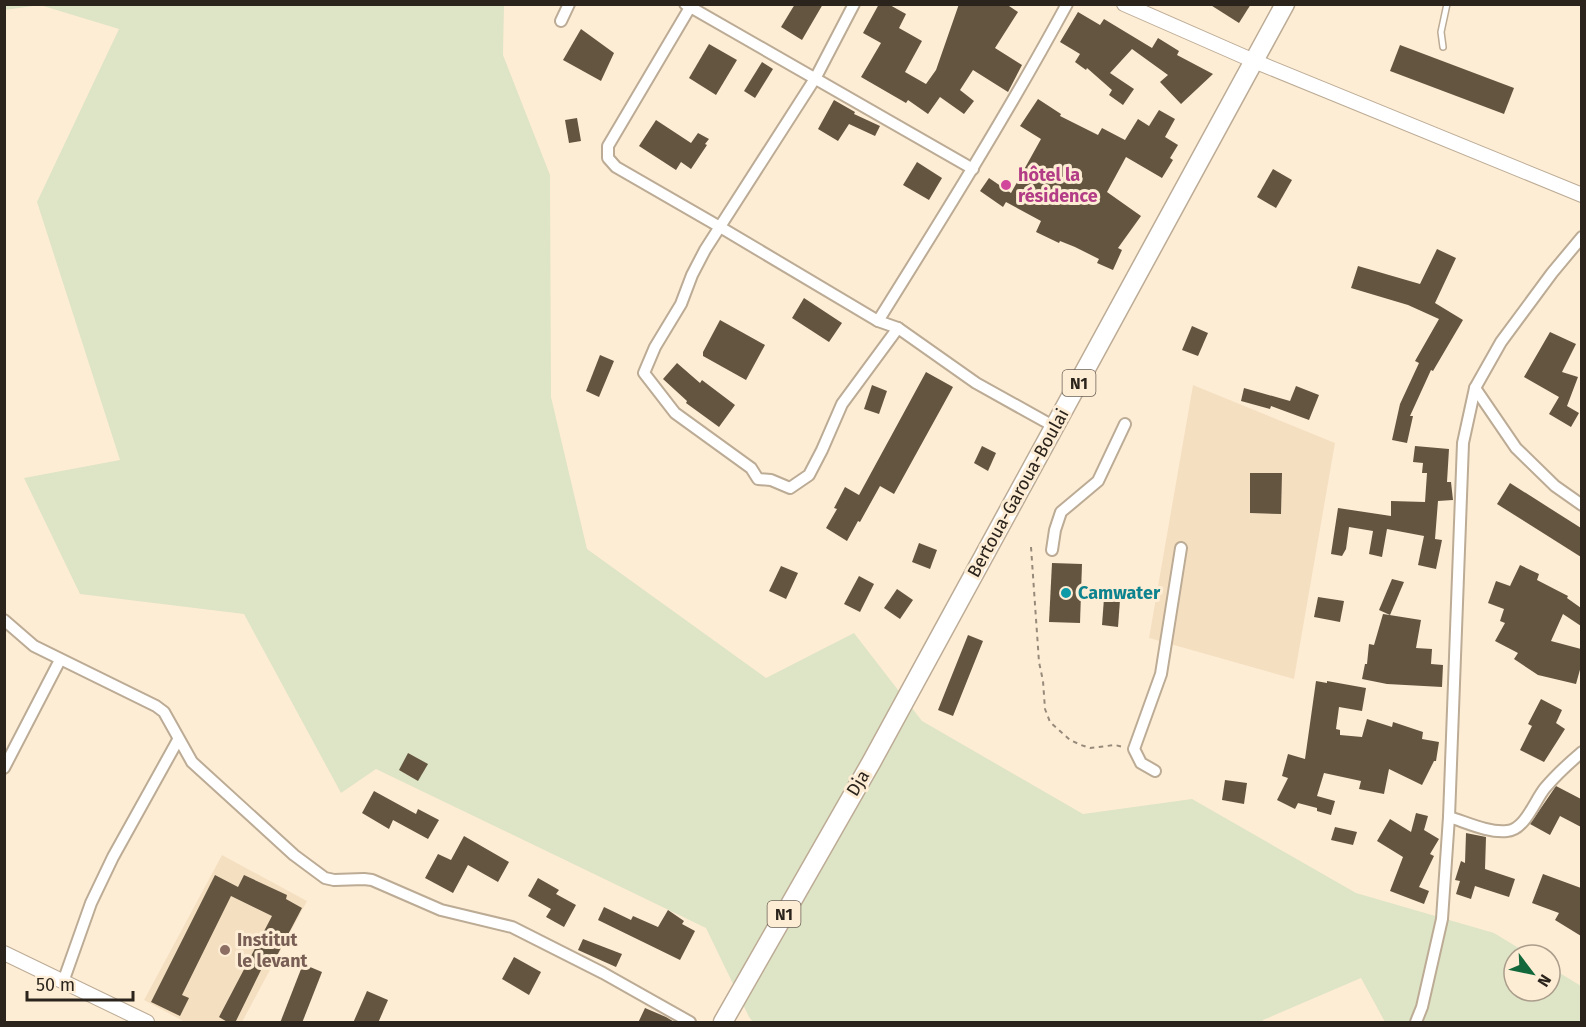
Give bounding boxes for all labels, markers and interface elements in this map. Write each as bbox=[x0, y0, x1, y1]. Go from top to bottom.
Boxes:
place label: hôtel la résidence bbox=[1018, 164, 1098, 207]
marker: hôtel la résidence bbox=[999, 178, 1013, 192]
road number: N1 bbox=[1062, 370, 1096, 396]
street label: Bertoua-Garoua-Boulai bbox=[963, 405, 1073, 581]
place label: Camwater bbox=[1078, 582, 1161, 604]
marker: Camwater bbox=[1059, 586, 1073, 600]
street label: Dja bbox=[842, 766, 874, 800]
road number: N1 bbox=[768, 901, 800, 927]
place label: Institut le levant bbox=[237, 929, 309, 972]
marker: Institut le levant bbox=[218, 943, 232, 957]
north arrow bbox=[1502, 943, 1562, 1003]
scale bar bbox=[27, 964, 134, 1002]
text: N bbox=[1533, 971, 1555, 990]
text: 50 m bbox=[36, 974, 75, 996]

